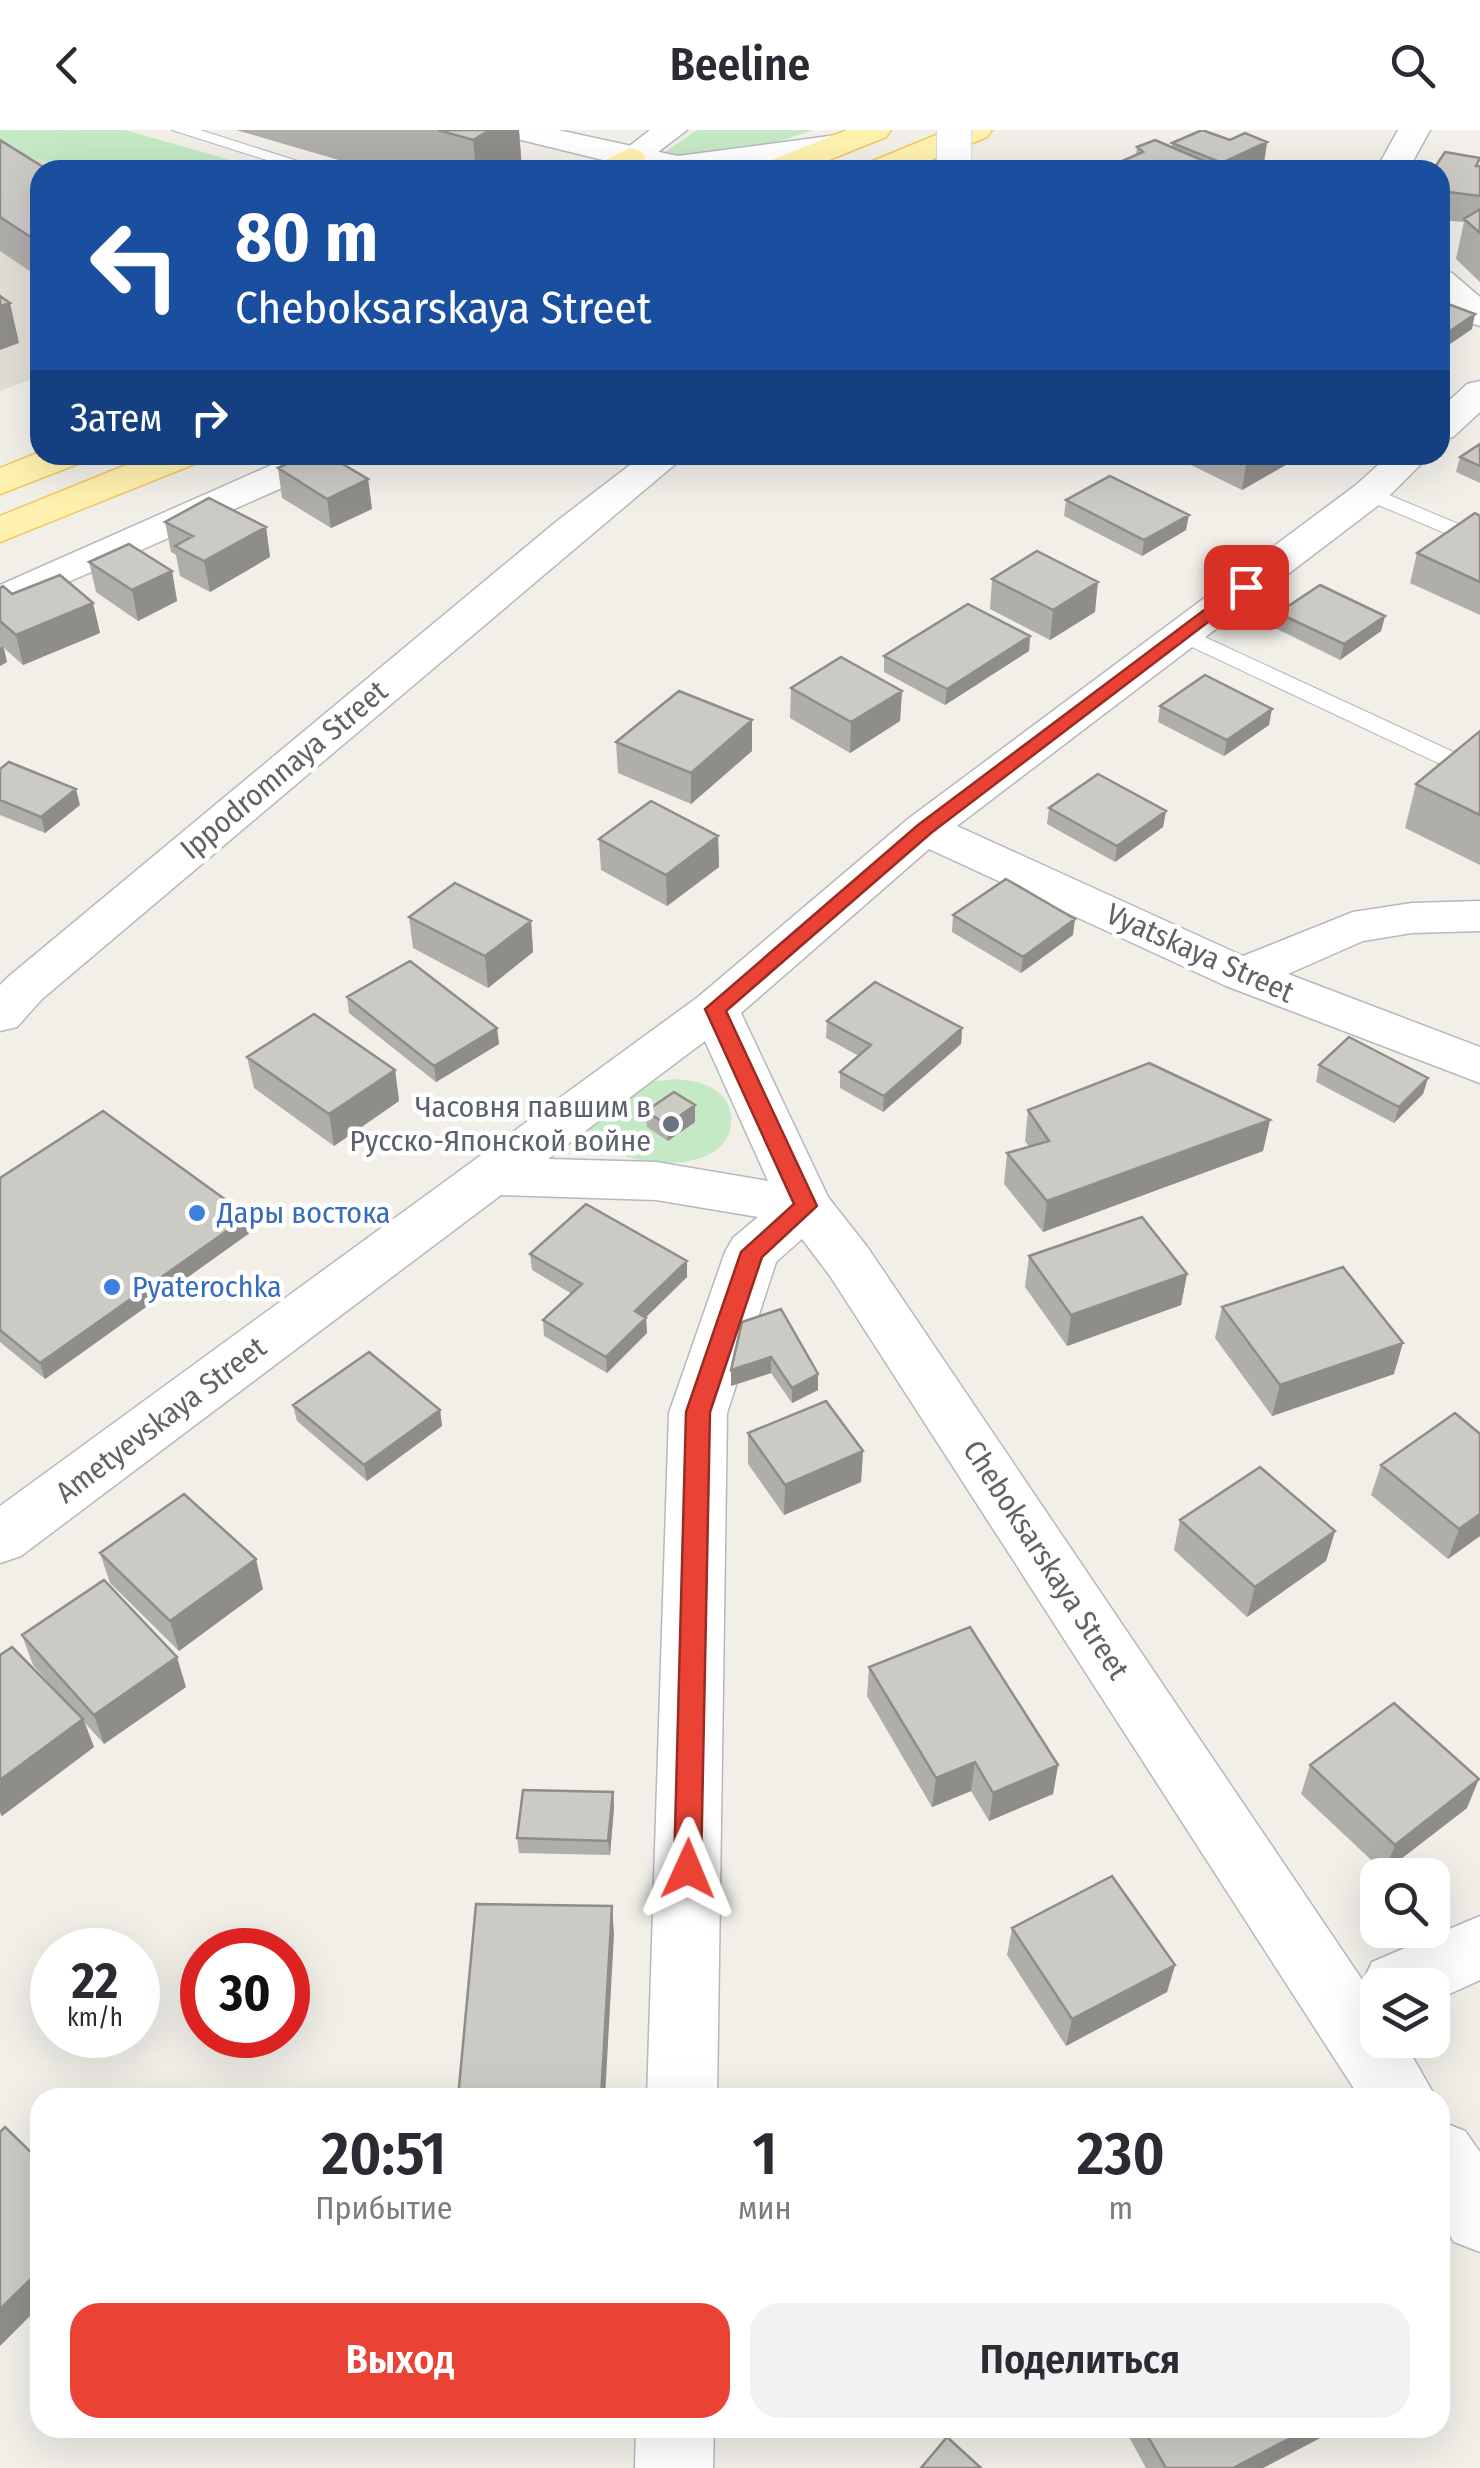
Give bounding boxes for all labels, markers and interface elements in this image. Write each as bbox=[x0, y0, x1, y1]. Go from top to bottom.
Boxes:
icon: back bbox=[40, 38, 95, 93]
text: Beeline bbox=[670, 38, 810, 92]
icon: search bbox=[1385, 38, 1440, 93]
text: 80 m bbox=[235, 196, 378, 280]
icon: left bbox=[70, 200, 200, 330]
text: Cheboksarskaya Street bbox=[235, 281, 651, 335]
icon: right bbox=[182, 390, 237, 445]
text: Затем bbox=[70, 395, 162, 441]
pin bbox=[1204, 545, 1289, 630]
icon: arrive bbox=[1219, 560, 1274, 615]
street label: Ippodromnaya Street bbox=[173, 673, 395, 867]
street label: Vyatskaya Street bbox=[1101, 896, 1300, 1011]
place label: Часовня павшим в Русско-Японской войне bbox=[349, 1089, 651, 1159]
marker: Часовня павшим в Русско-Японской войне bbox=[660, 1113, 682, 1135]
place label: Дары востока bbox=[216, 1195, 390, 1231]
marker: Дары востока bbox=[186, 1202, 208, 1224]
place label: Pyaterochka bbox=[132, 1269, 282, 1305]
marker: Pyaterochka bbox=[101, 1276, 123, 1298]
street label: Ametyevskaya Street bbox=[49, 1329, 273, 1511]
street label: Cheboksarskaya Street bbox=[955, 1434, 1137, 1686]
position arrow bbox=[636, 1817, 740, 1921]
map controls bbox=[1360, 1858, 1450, 2058]
button: search bbox=[1360, 1858, 1450, 1948]
speed limit sign: 30 bbox=[180, 1928, 310, 2058]
text: 22 bbox=[72, 1951, 118, 2011]
button: layers bbox=[1360, 1968, 1450, 2058]
text: km/h bbox=[67, 2003, 123, 2033]
text: 20:51 bbox=[322, 2118, 446, 2190]
text: 1 bbox=[752, 2118, 777, 2190]
text: 230 bbox=[1077, 2118, 1165, 2190]
text: Прибытие bbox=[315, 2189, 453, 2227]
text: мин bbox=[738, 2189, 792, 2227]
text: m bbox=[1108, 2189, 1133, 2227]
button: Выход bbox=[70, 2303, 730, 2418]
button: Поделиться bbox=[750, 2303, 1410, 2418]

